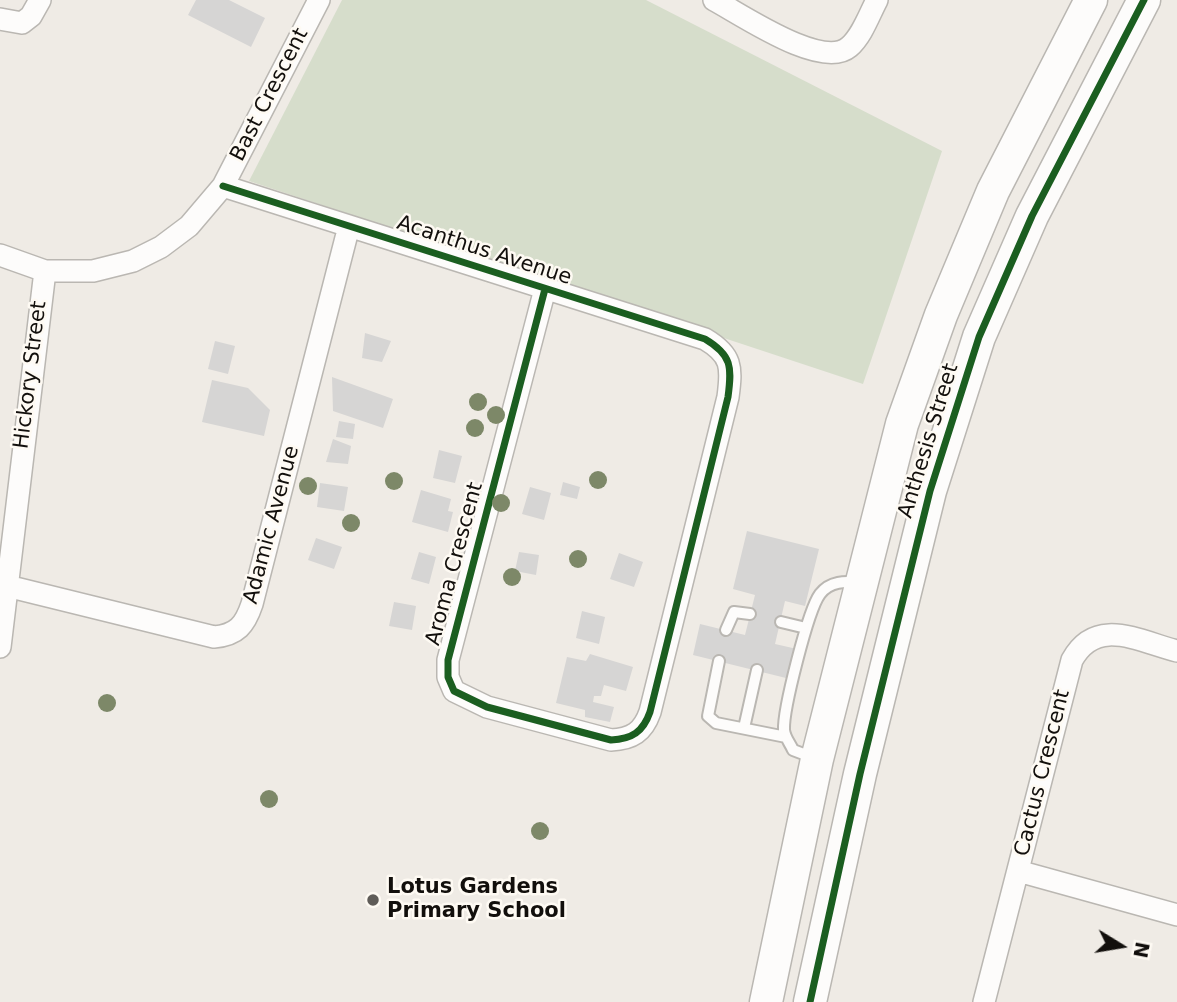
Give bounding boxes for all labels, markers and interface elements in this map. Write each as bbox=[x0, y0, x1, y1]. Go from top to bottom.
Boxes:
street label: Bast Crescent bbox=[226, 24, 314, 166]
street label: Acanthus Avenue bbox=[393, 211, 575, 291]
street label: Hickory Street bbox=[9, 300, 53, 450]
street label: Anthesis Street bbox=[894, 361, 964, 521]
street label: Adamic Avenue bbox=[239, 443, 305, 607]
street label: Aroma Crescent bbox=[421, 480, 489, 648]
street label: Cactus Crescent bbox=[1010, 687, 1076, 859]
place label: Lotus Gardens Primary School bbox=[387, 875, 566, 925]
marker: Lotus Gardens Primary School bbox=[365, 892, 381, 908]
north arrow bbox=[1086, 911, 1156, 981]
text: N bbox=[1129, 940, 1154, 960]

